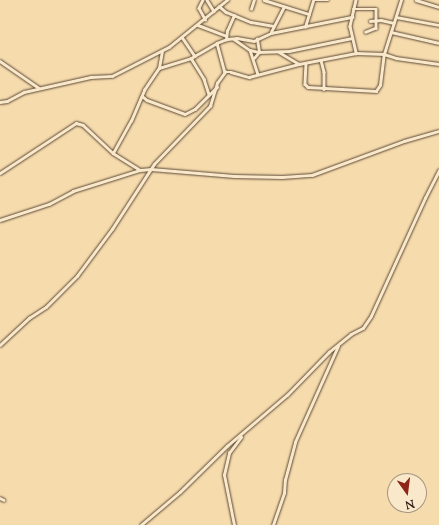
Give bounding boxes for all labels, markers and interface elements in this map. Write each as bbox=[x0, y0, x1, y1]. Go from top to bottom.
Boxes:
north arrow bbox=[387, 473, 427, 513]
text: N bbox=[403, 495, 416, 512]

